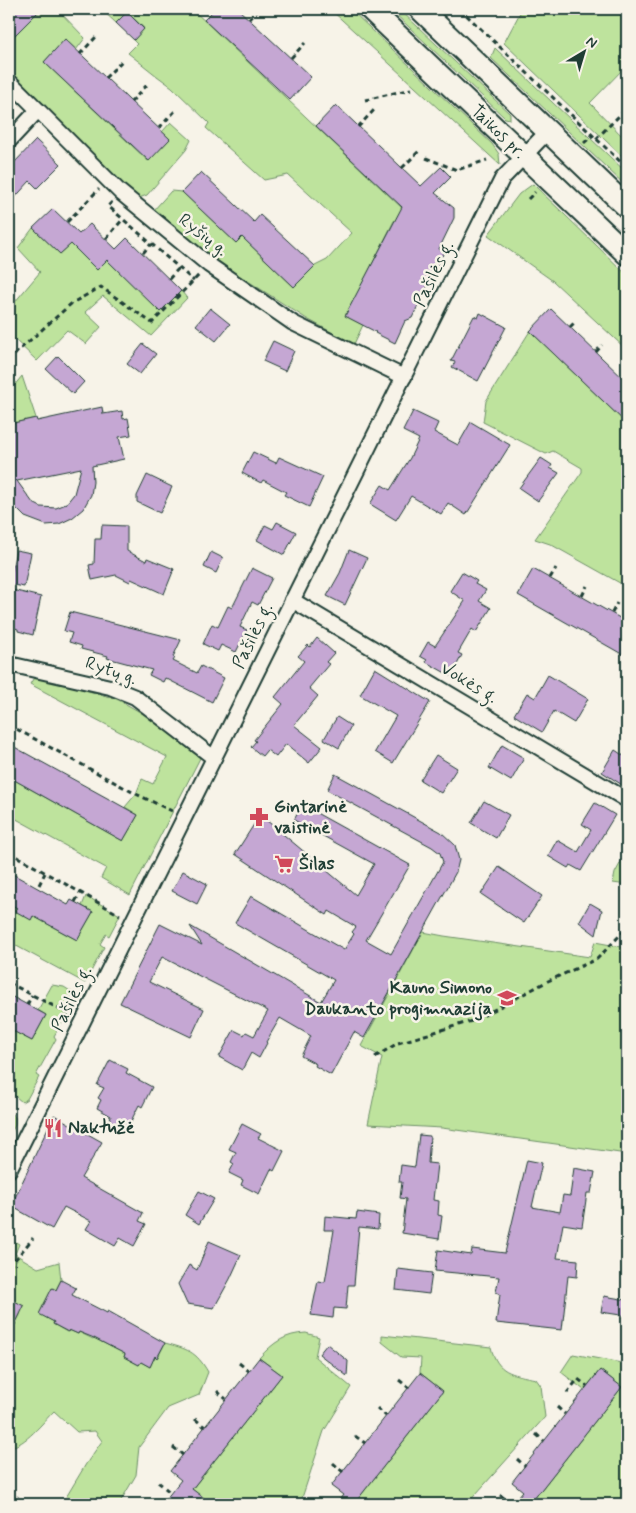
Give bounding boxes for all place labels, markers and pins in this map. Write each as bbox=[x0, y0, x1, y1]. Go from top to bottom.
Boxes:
place label: Gintarinė vaistinė bbox=[274, 795, 347, 840]
pharmacy icon: Gintarinė vaistinė bbox=[248, 806, 270, 828]
place label: Šilas bbox=[299, 852, 335, 876]
supermarket icon: Šilas bbox=[273, 853, 295, 875]
place label: Kauno Simono Daukanto progimnazija bbox=[304, 976, 492, 1021]
school or university icon: Kauno Simono Daukanto progimnazija bbox=[496, 987, 518, 1009]
place label: Naktužė bbox=[68, 1116, 135, 1140]
restaurant icon: Naktužė bbox=[42, 1117, 64, 1139]

